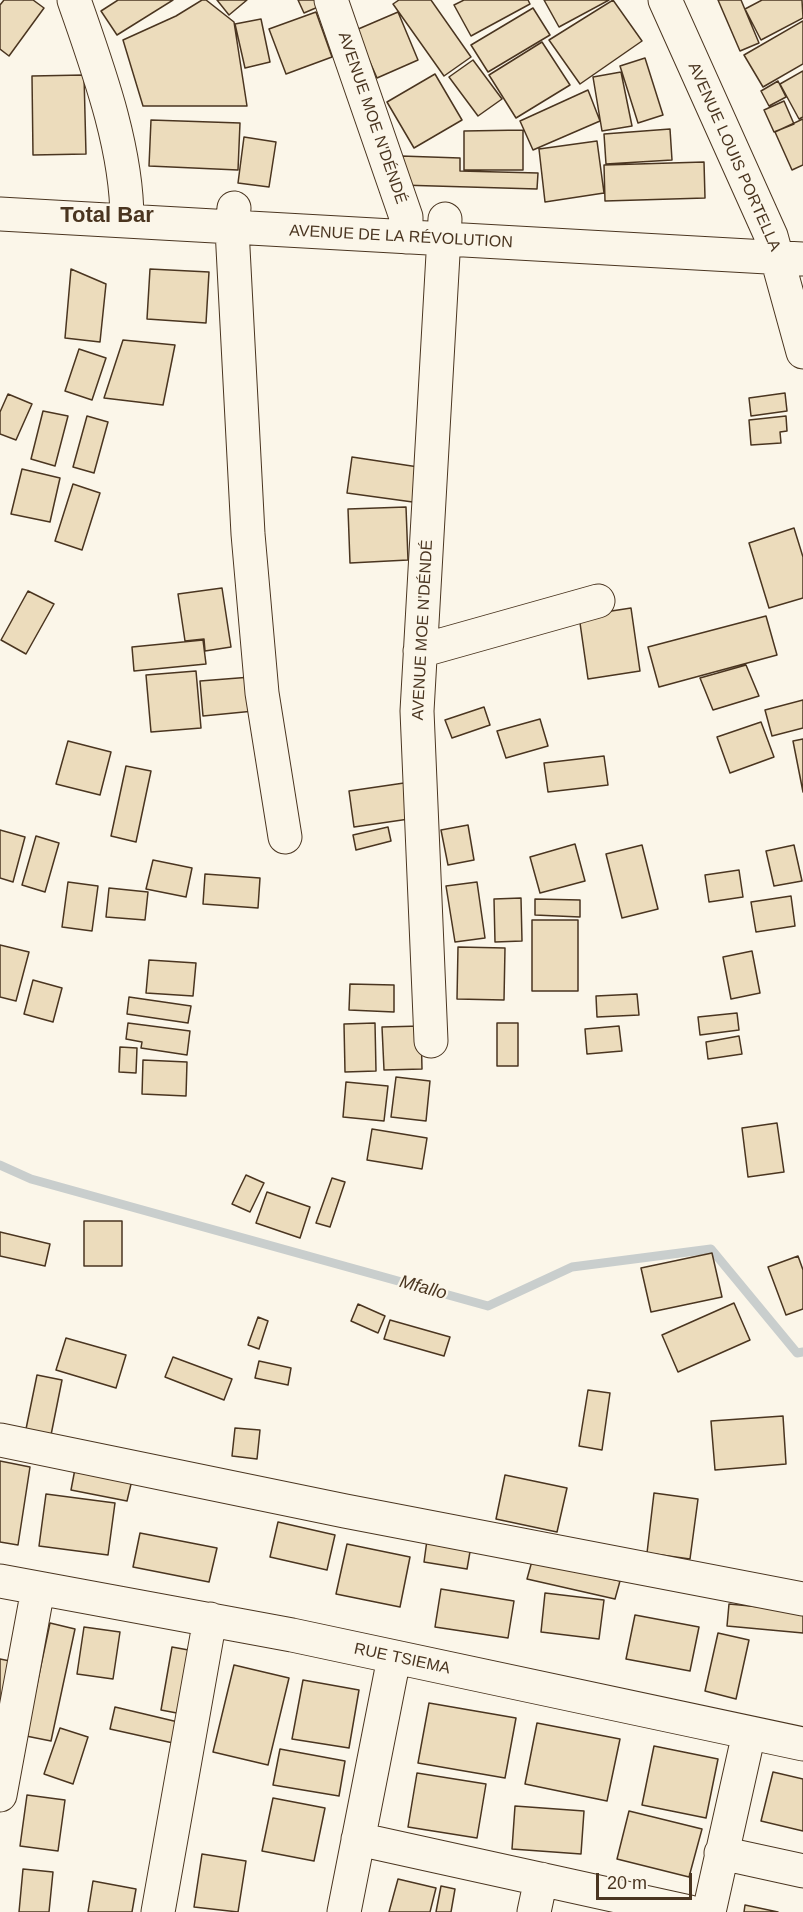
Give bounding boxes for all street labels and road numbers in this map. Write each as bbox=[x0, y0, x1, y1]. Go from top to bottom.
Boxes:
street label: AVENUE MOE N'DÉNDÉ bbox=[334, 30, 410, 206]
street label: AVENUE LOUIS PORTELLA bbox=[684, 60, 784, 254]
street label: AVENUE DE LA RÉVOLUTION bbox=[289, 222, 513, 252]
street label: AVENUE MOE N'DÉNDÉ bbox=[409, 539, 437, 721]
street label: RUE TSIEMA bbox=[352, 1639, 452, 1679]

